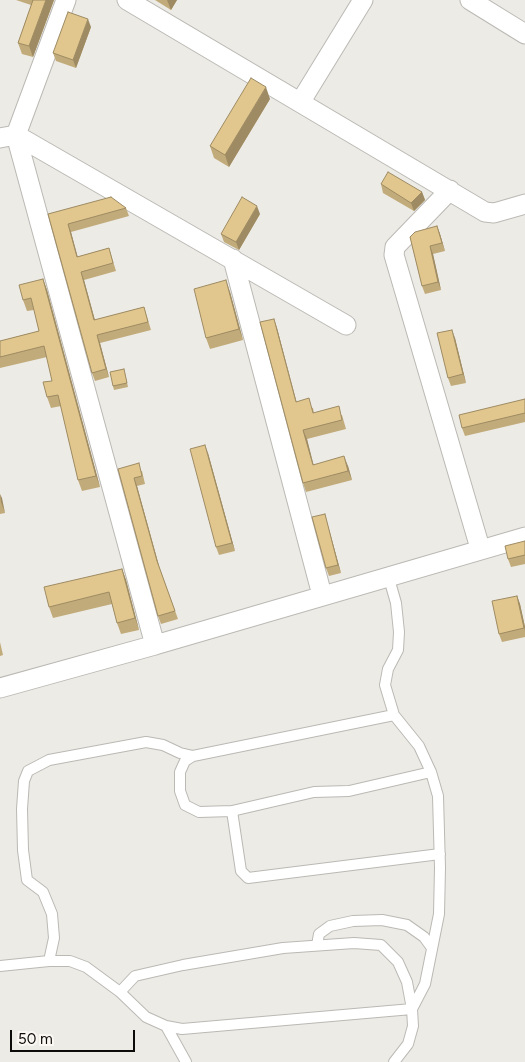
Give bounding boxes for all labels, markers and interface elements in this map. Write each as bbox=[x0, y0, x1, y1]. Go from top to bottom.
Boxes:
scale bar bbox=[12, 1020, 138, 1052]
text: 50 m bbox=[18, 1030, 53, 1048]

